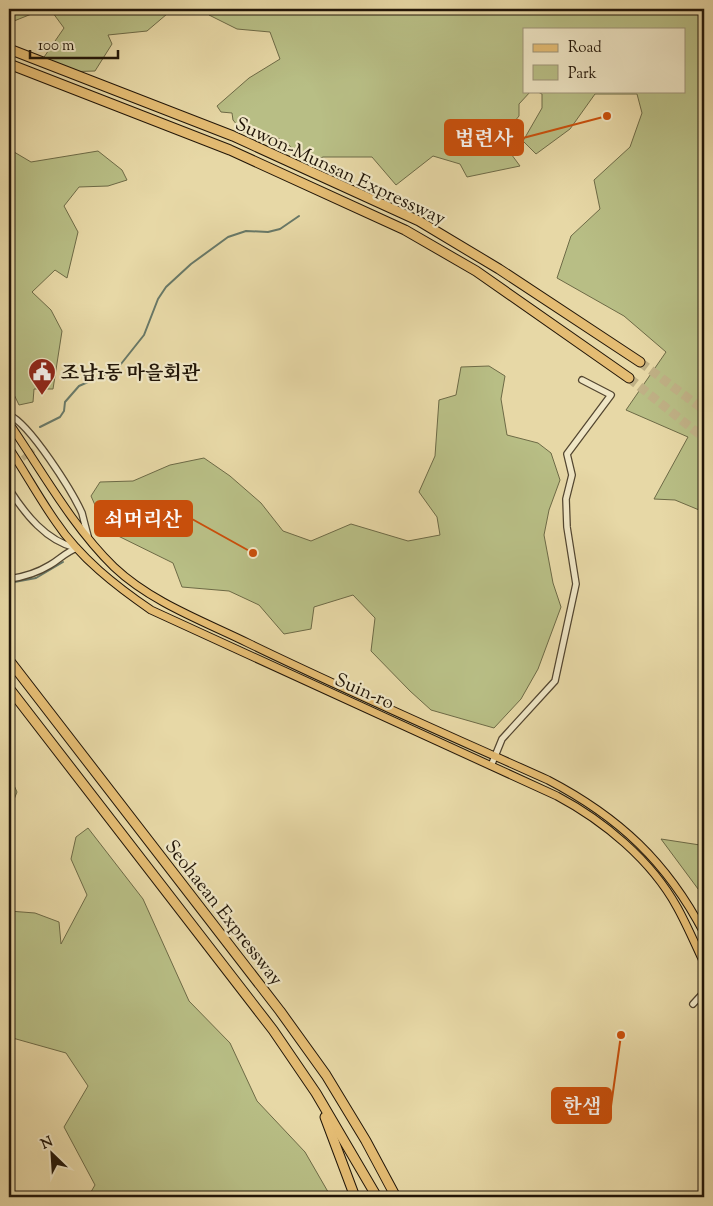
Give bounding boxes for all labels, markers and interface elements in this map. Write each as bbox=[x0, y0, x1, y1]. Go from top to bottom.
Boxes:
scale bar bbox=[30, 28, 118, 60]
legend bbox=[523, 28, 686, 92]
text: 100 m bbox=[38, 36, 75, 57]
text: Road bbox=[568, 38, 602, 59]
text: Park bbox=[568, 64, 597, 85]
street label: Suwon-Munsan Expressway bbox=[230, 111, 450, 233]
callout: 법련사 bbox=[445, 120, 523, 155]
text: 법련사 bbox=[455, 126, 514, 155]
public building icon: 조남1동 마을회관 bbox=[27, 357, 57, 396]
place label: 조남1동 마을회관 bbox=[61, 361, 201, 388]
callout: 쇠머리산 bbox=[95, 501, 192, 536]
text: 쇠머리산 bbox=[104, 507, 182, 536]
street label: Suin-ro bbox=[330, 667, 398, 717]
street label: Seohaean Expressway bbox=[157, 835, 289, 993]
callout: 한샘 bbox=[552, 1088, 611, 1123]
text: 한샘 bbox=[563, 1094, 601, 1123]
north arrow bbox=[28, 1128, 78, 1178]
text: N bbox=[38, 1133, 57, 1155]

